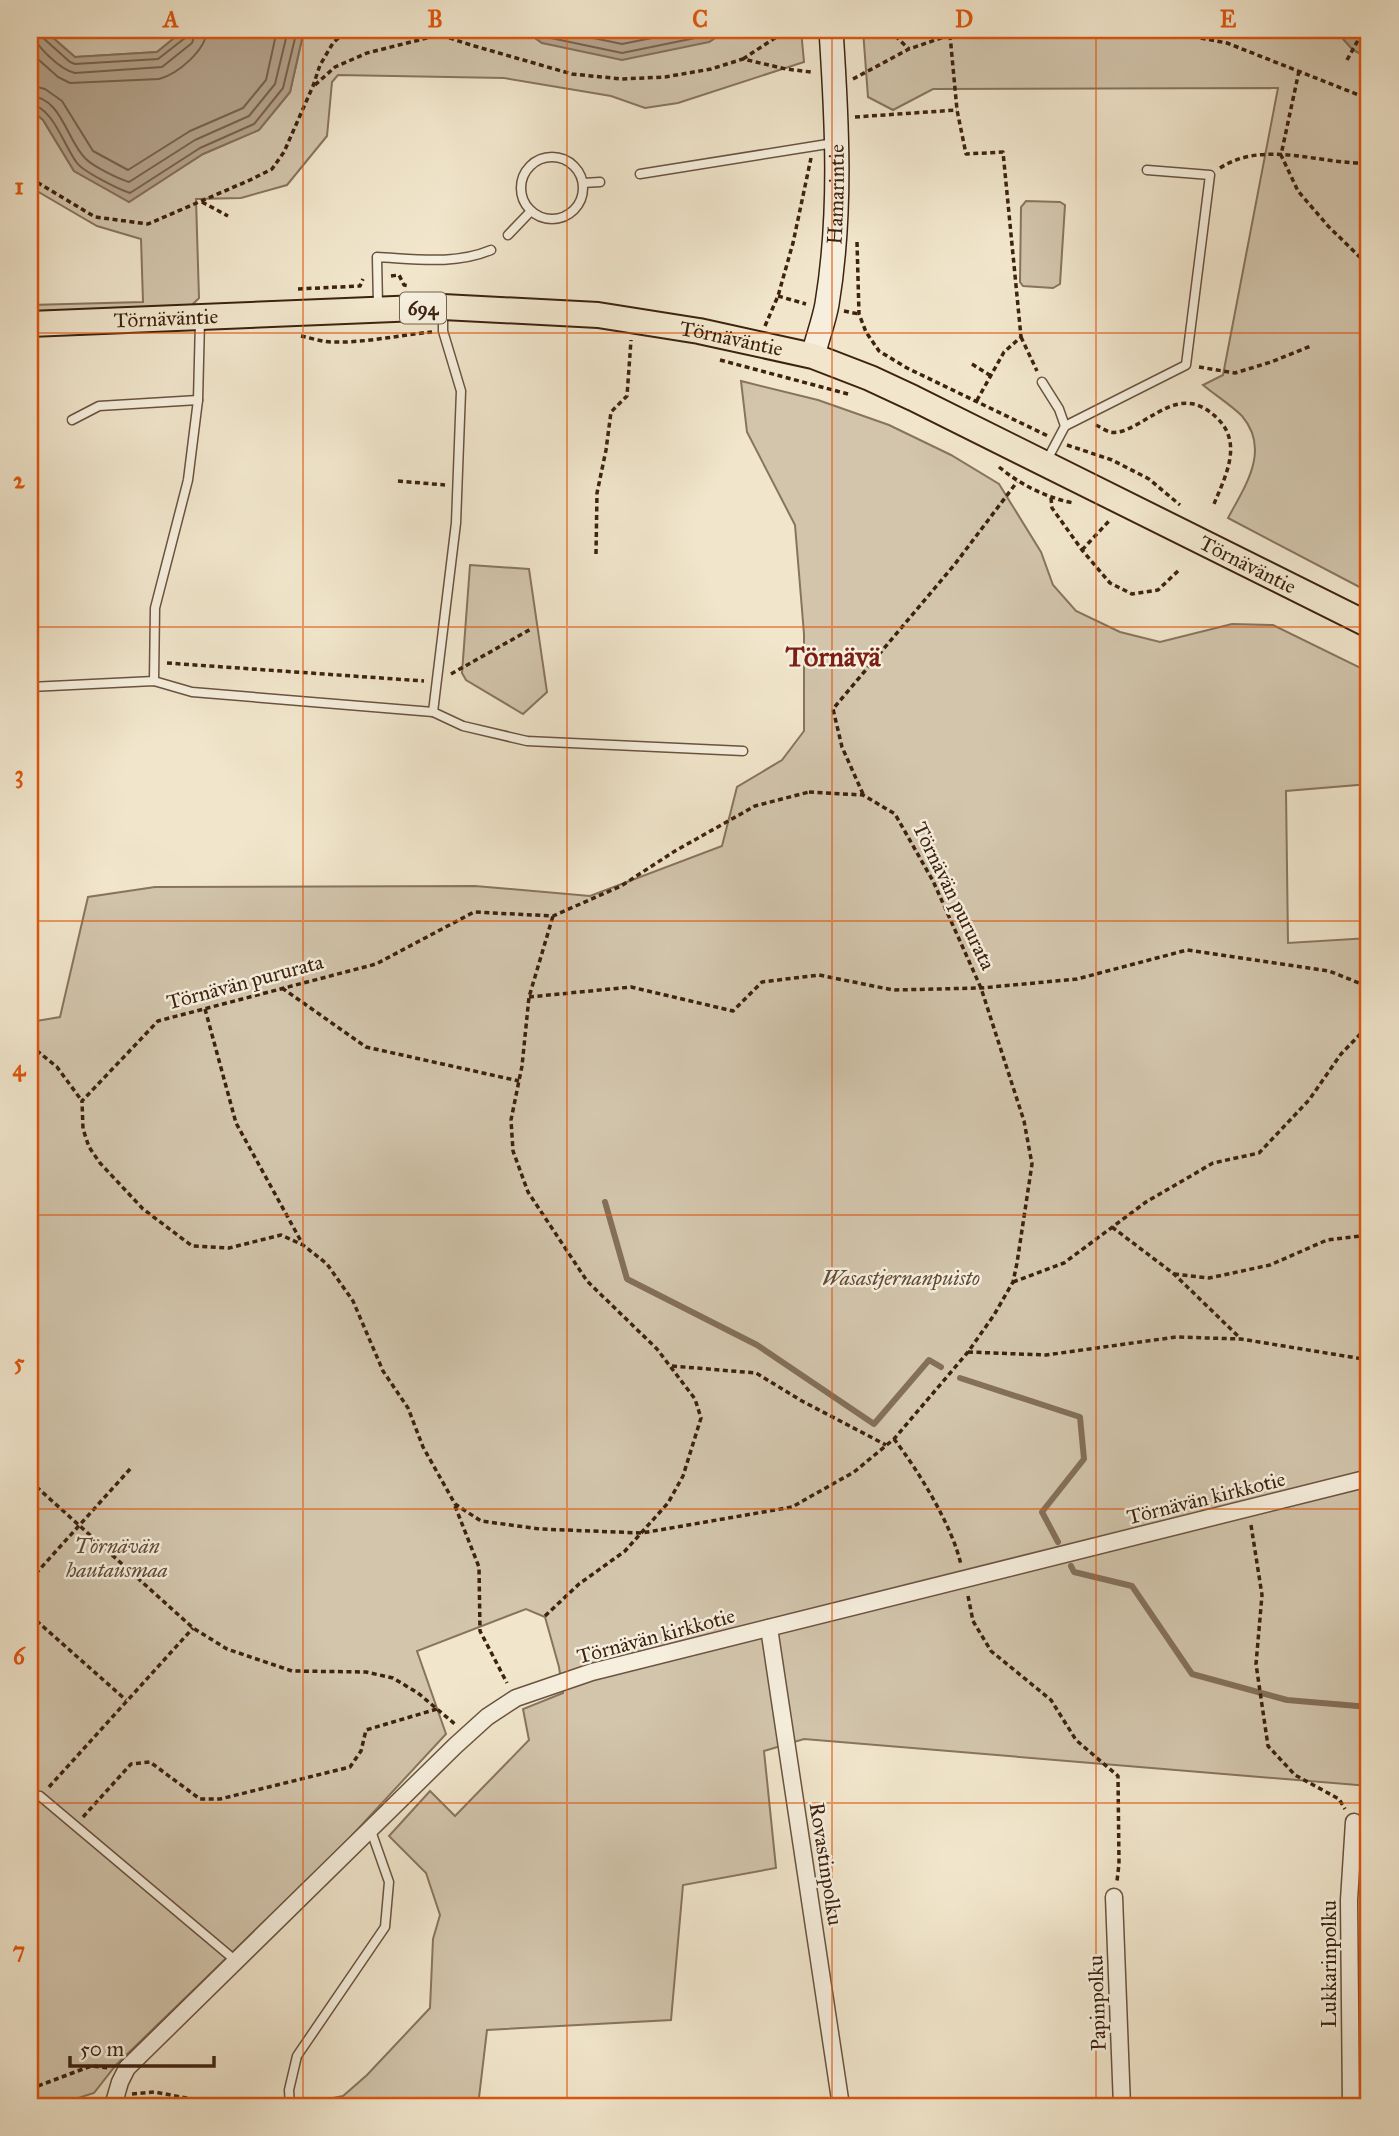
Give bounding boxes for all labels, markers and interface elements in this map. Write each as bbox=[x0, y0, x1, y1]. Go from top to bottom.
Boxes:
text: A bbox=[161, 5, 179, 33]
text: B bbox=[427, 5, 443, 33]
text: C bbox=[692, 5, 708, 33]
text: D bbox=[955, 5, 973, 33]
text: E bbox=[1220, 5, 1237, 33]
street label: Hamarintie bbox=[821, 144, 850, 245]
text: 1 bbox=[14, 172, 24, 200]
road number: 694 bbox=[400, 292, 446, 324]
street label: Törnäväntie bbox=[113, 303, 219, 334]
street label: Törnäväntie bbox=[678, 315, 786, 362]
text: 2 bbox=[13, 466, 25, 494]
street label: Törnäväntie bbox=[1195, 530, 1301, 600]
district label: Törnävä bbox=[785, 639, 882, 674]
text: 3 bbox=[14, 760, 24, 789]
street label: Törnävän pururata bbox=[907, 818, 1001, 974]
street label: Törnävän pururata bbox=[164, 949, 326, 1015]
text: 4 bbox=[13, 1054, 27, 1082]
park label: Wasastjernanpuisto bbox=[822, 1265, 980, 1291]
text: 5 bbox=[14, 1348, 25, 1376]
street label: Törnävän kirkkotie bbox=[1124, 1466, 1288, 1530]
park label: Törnävän hautausmaa bbox=[65, 1533, 168, 1583]
street label: Törnävän kirkkotie bbox=[574, 1602, 738, 1670]
text: 6 bbox=[13, 1642, 26, 1670]
street label: Rovastinpolku bbox=[803, 1801, 849, 1927]
street label: Lukkarinpolku bbox=[1316, 1900, 1342, 2028]
text: 7 bbox=[13, 1936, 25, 1964]
street label: Papinpolku bbox=[1082, 1955, 1112, 2051]
scale bar bbox=[70, 2024, 214, 2068]
text: 50 m bbox=[80, 2036, 125, 2062]

